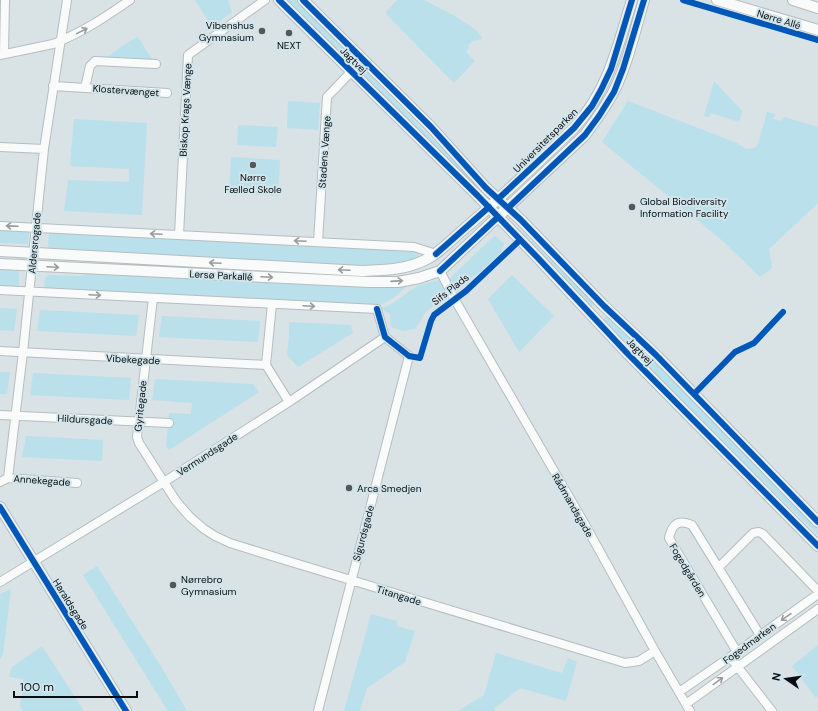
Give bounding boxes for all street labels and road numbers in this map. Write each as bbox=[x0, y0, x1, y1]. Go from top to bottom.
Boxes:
street label: Nørre Allé bbox=[755, 7, 803, 32]
street label: Jagtvej bbox=[337, 44, 370, 77]
street label: Biskop Krags Vænge bbox=[177, 63, 194, 157]
street label: Klostervænget bbox=[92, 82, 160, 99]
street label: Universitetsparken bbox=[510, 105, 581, 175]
street label: Stadens Vænge bbox=[315, 115, 334, 189]
street label: Aldersrogade bbox=[25, 211, 44, 274]
street label: Lersø Parkallé bbox=[189, 267, 253, 284]
street label: Sifs Plads bbox=[429, 271, 472, 308]
street label: Jagtvej bbox=[623, 335, 656, 368]
street label: Vibekegade bbox=[105, 352, 161, 367]
street label: Gyritegade bbox=[131, 379, 150, 432]
street label: Hildursgade bbox=[57, 412, 113, 427]
street label: Vermundsgade bbox=[174, 430, 240, 479]
street label: Rådmandsgade bbox=[549, 471, 596, 540]
street label: Annekegade bbox=[13, 472, 71, 489]
street label: Sigurdsgade bbox=[350, 503, 377, 562]
street label: Fogedgården bbox=[666, 541, 709, 600]
street label: Haraldsgade bbox=[50, 576, 92, 633]
street label: Titangade bbox=[375, 583, 423, 609]
street label: Fogedmarken bbox=[720, 620, 779, 667]

